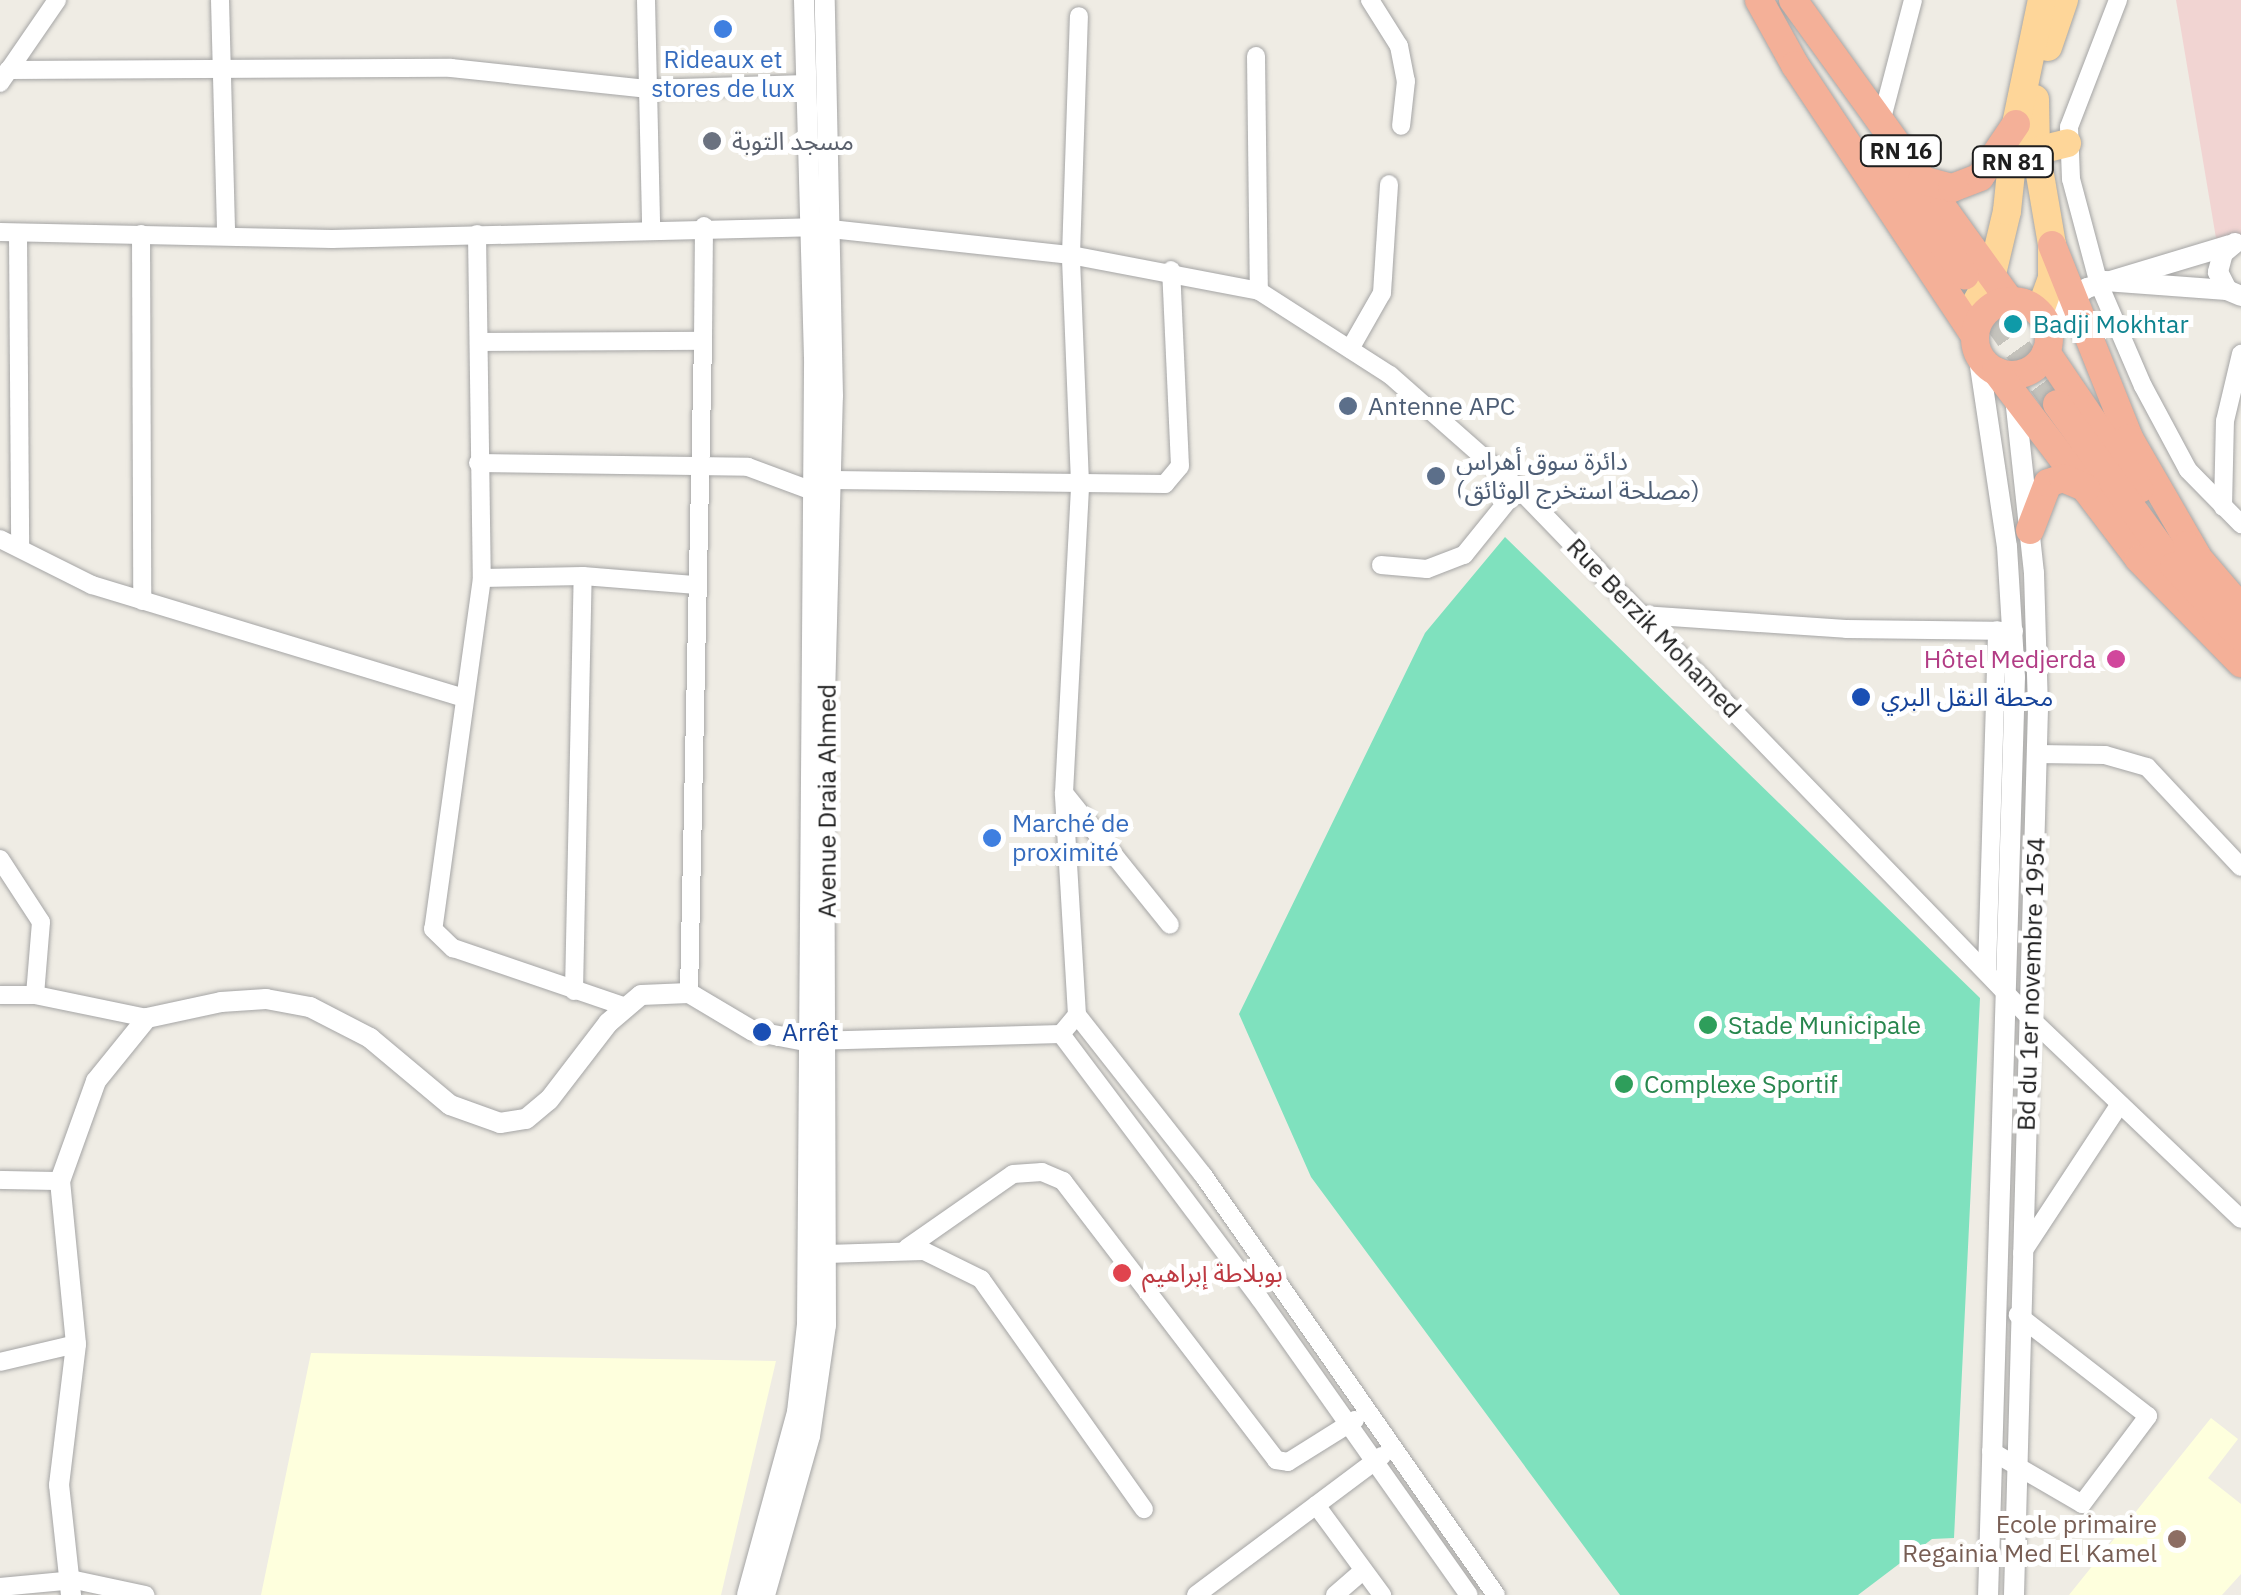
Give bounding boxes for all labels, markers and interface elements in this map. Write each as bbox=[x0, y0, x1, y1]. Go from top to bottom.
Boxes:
marker: Rideaux et stores de lux bbox=[712, 18, 734, 40]
place label: Rideaux et stores de lux bbox=[651, 45, 795, 104]
place label: مسجد التوبة bbox=[732, 126, 854, 156]
marker: مسجد التوبة bbox=[701, 130, 723, 152]
road number: RN 16 bbox=[1858, 134, 1944, 168]
road number: RN 81 bbox=[1970, 145, 2056, 179]
place label: Badji Mokhtar bbox=[2033, 309, 2189, 339]
marker: Badji Mokhtar bbox=[2002, 313, 2024, 335]
place label: Antenne APC bbox=[1368, 391, 1515, 421]
marker: Antenne APC bbox=[1337, 395, 1359, 417]
place label: دائرة سوق أهراس (مصلحة استخرج الوثائق) bbox=[1456, 447, 1700, 506]
marker: دائرة سوق أهراس (مصلحة استخرج الوثائق) bbox=[1425, 465, 1447, 487]
street label: Rue Berzik Mohamed bbox=[1561, 532, 1747, 724]
place label: Hôtel Medjerda bbox=[1924, 644, 2096, 674]
marker: Hôtel Medjerda bbox=[2105, 648, 2127, 670]
place label: محطة النقل البري bbox=[1881, 682, 2053, 712]
street label: Avenue Draia Ahmed bbox=[812, 684, 842, 918]
marker: محطة النقل البري bbox=[1850, 686, 1872, 708]
place label: Marché de proximité bbox=[1012, 809, 1129, 868]
marker: Marché de proximité bbox=[981, 827, 1003, 849]
street label: Bd du 1er novembre 1954 bbox=[2011, 837, 2051, 1131]
place label: Stade Municipale bbox=[1728, 1010, 1921, 1040]
marker: Stade Municipale bbox=[1697, 1014, 1719, 1036]
place label: Arrêt bbox=[782, 1017, 839, 1047]
marker: Arrêt bbox=[751, 1021, 773, 1043]
place label: Complexe Sportif bbox=[1644, 1069, 1837, 1099]
marker: Complexe Sportif bbox=[1613, 1073, 1635, 1095]
place label: بوبلاطة إبراهيم bbox=[1142, 1258, 1283, 1288]
marker: بوبلاطة إبراهيم bbox=[1111, 1262, 1133, 1284]
place label: Ecole primaire Regainia Med El Kamel bbox=[1902, 1510, 2157, 1569]
marker: Ecole primaire Regainia Med El Kamel bbox=[2166, 1528, 2188, 1550]

